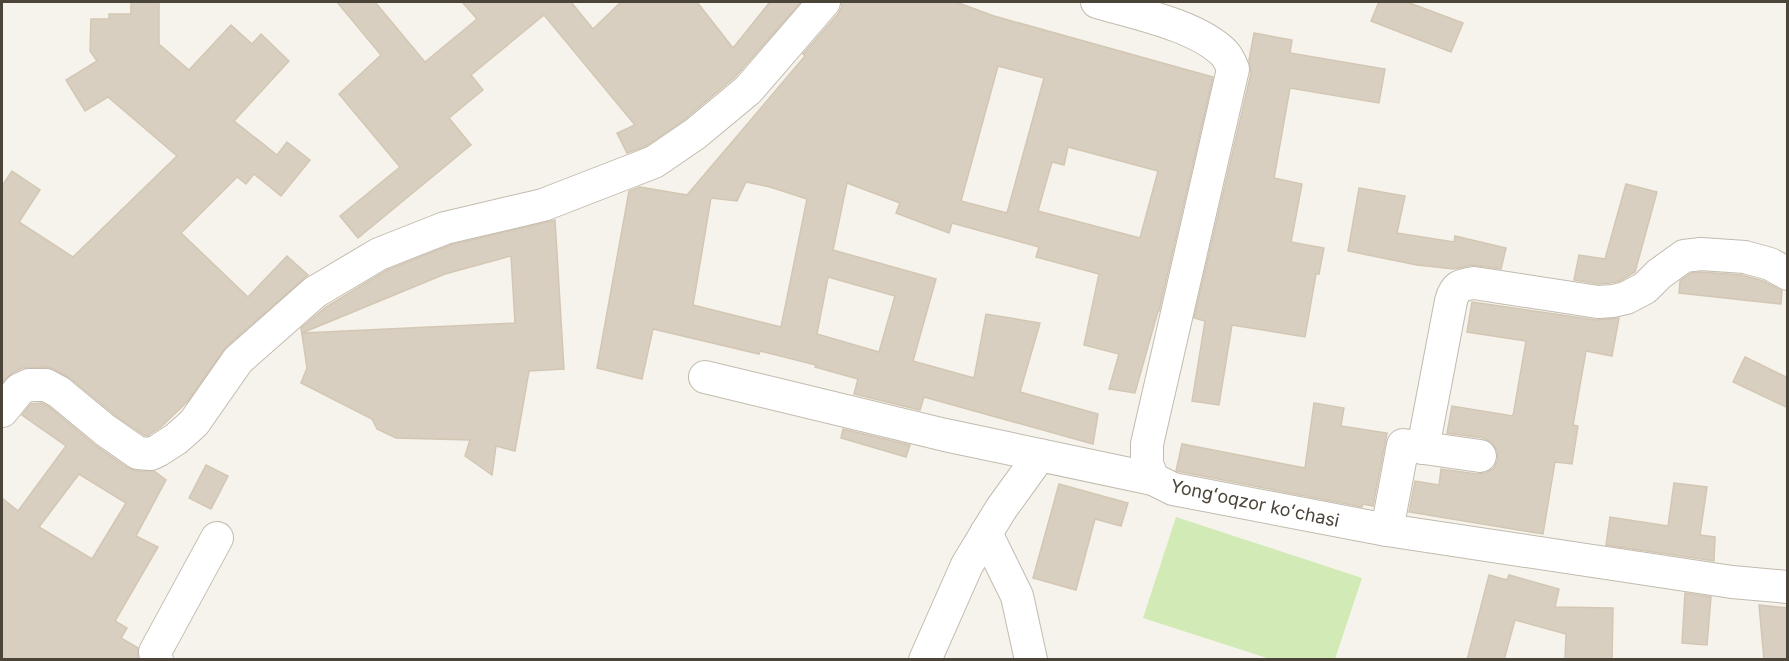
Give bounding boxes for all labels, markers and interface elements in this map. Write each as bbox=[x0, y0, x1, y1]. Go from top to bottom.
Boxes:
street label: Yongʻoqzor koʻchasi bbox=[1169, 475, 1341, 531]

